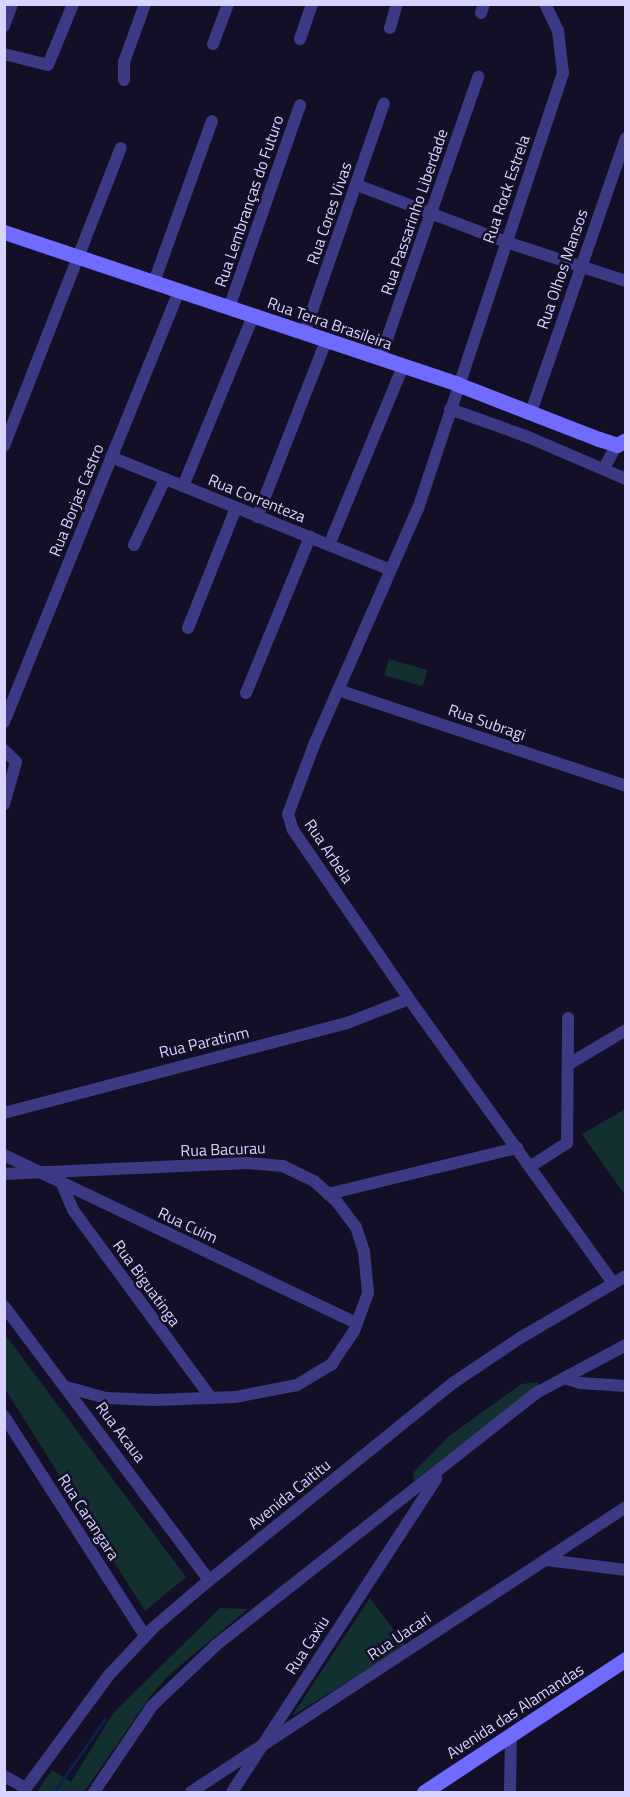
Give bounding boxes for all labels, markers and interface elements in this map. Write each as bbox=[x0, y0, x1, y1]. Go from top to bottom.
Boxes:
street label: Rua Lembranças do Futuro bbox=[211, 113, 287, 289]
street label: Rua Passarinho Liberdade bbox=[377, 126, 451, 298]
street label: Rua Rock Estrela bbox=[478, 132, 534, 246]
street label: Rua Cores Vivas bbox=[302, 159, 356, 267]
street label: Rua Olhos Mansos bbox=[532, 207, 592, 331]
street label: Rua Terra Brasileira bbox=[265, 293, 395, 353]
street label: Rua Borjas Castro bbox=[45, 441, 107, 559]
street label: Rua Correnteza bbox=[205, 470, 309, 526]
street label: Rua Subragi bbox=[446, 700, 528, 744]
street label: Rua Arbela bbox=[301, 815, 357, 887]
street label: Rua Paratinm bbox=[157, 1022, 251, 1062]
street label: Rua Bacurau bbox=[180, 1138, 266, 1160]
street label: Rua Cuim bbox=[155, 1203, 221, 1247]
street label: Rua Biguatinga bbox=[109, 1236, 185, 1330]
street label: Rua Acaua bbox=[92, 1398, 150, 1466]
street label: Avenida Caititu bbox=[244, 1455, 334, 1533]
street label: Rua Carangara bbox=[54, 1470, 124, 1564]
street label: Rua Uacari bbox=[364, 1608, 434, 1664]
street label: Rua Caxiu bbox=[281, 1612, 333, 1678]
street label: Avenida das Alamandas bbox=[443, 1659, 587, 1763]

